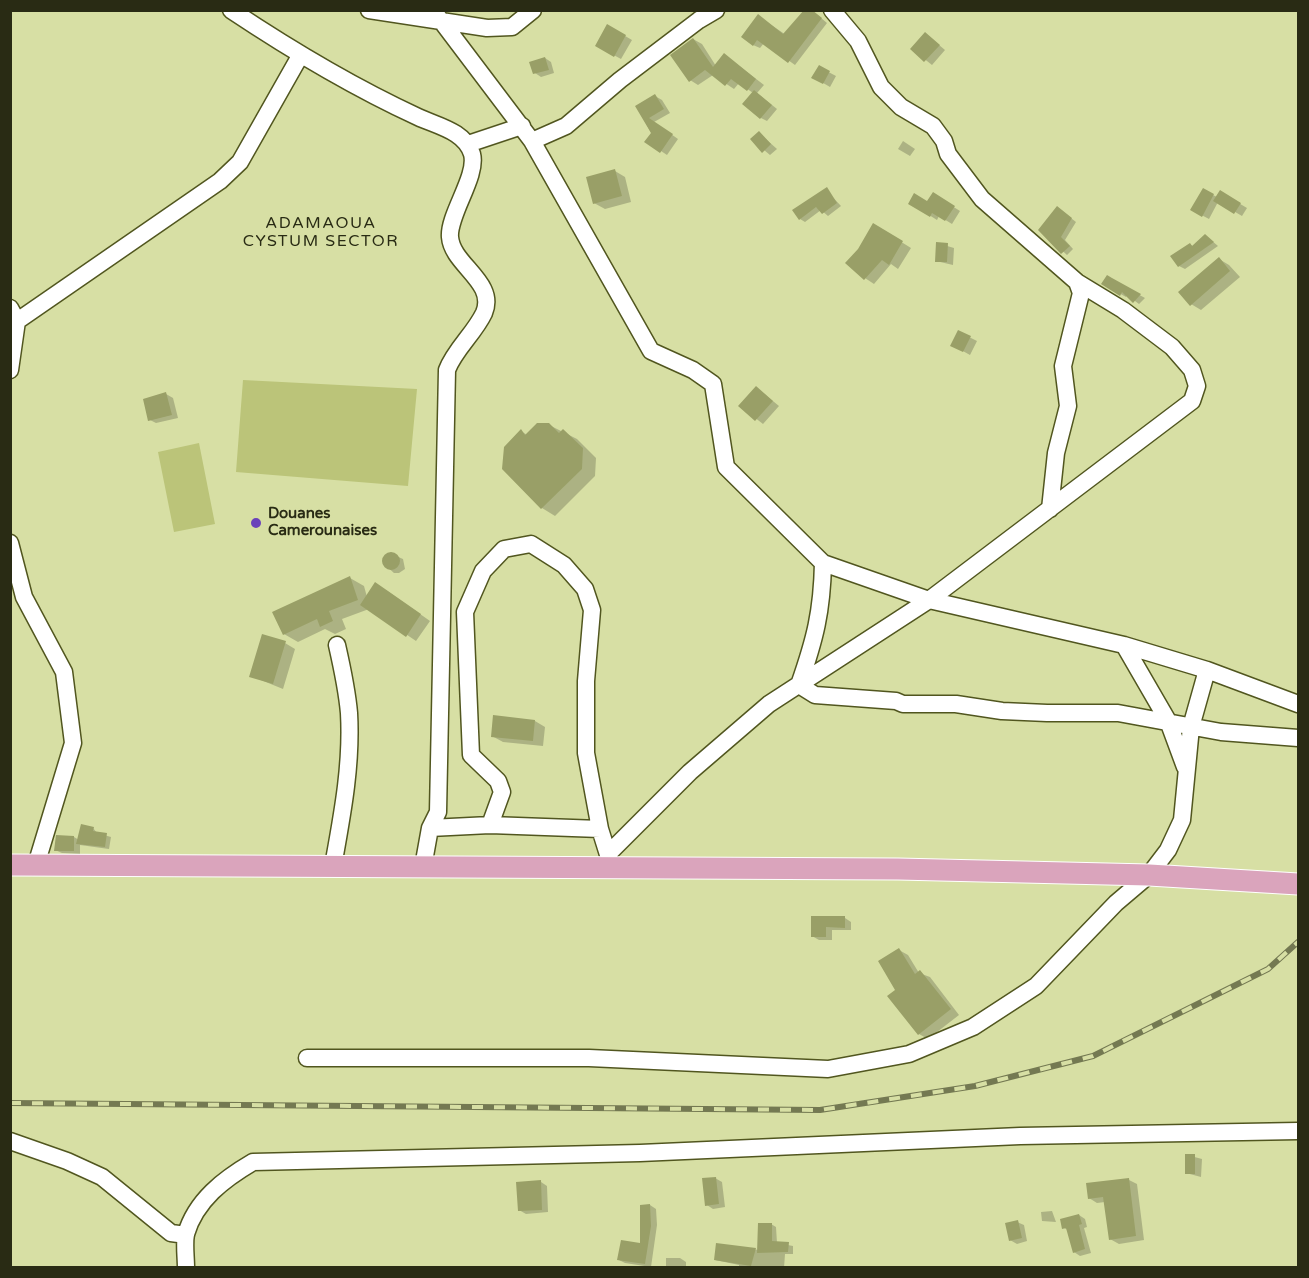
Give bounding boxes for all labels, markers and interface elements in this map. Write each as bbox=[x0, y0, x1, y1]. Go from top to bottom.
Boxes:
district label: ADAMAOUA CYSTUM SECTOR bbox=[243, 214, 399, 252]
place label: Douanes Camerounaises bbox=[268, 505, 377, 540]
marker: Douanes Camerounaises bbox=[249, 516, 263, 530]

